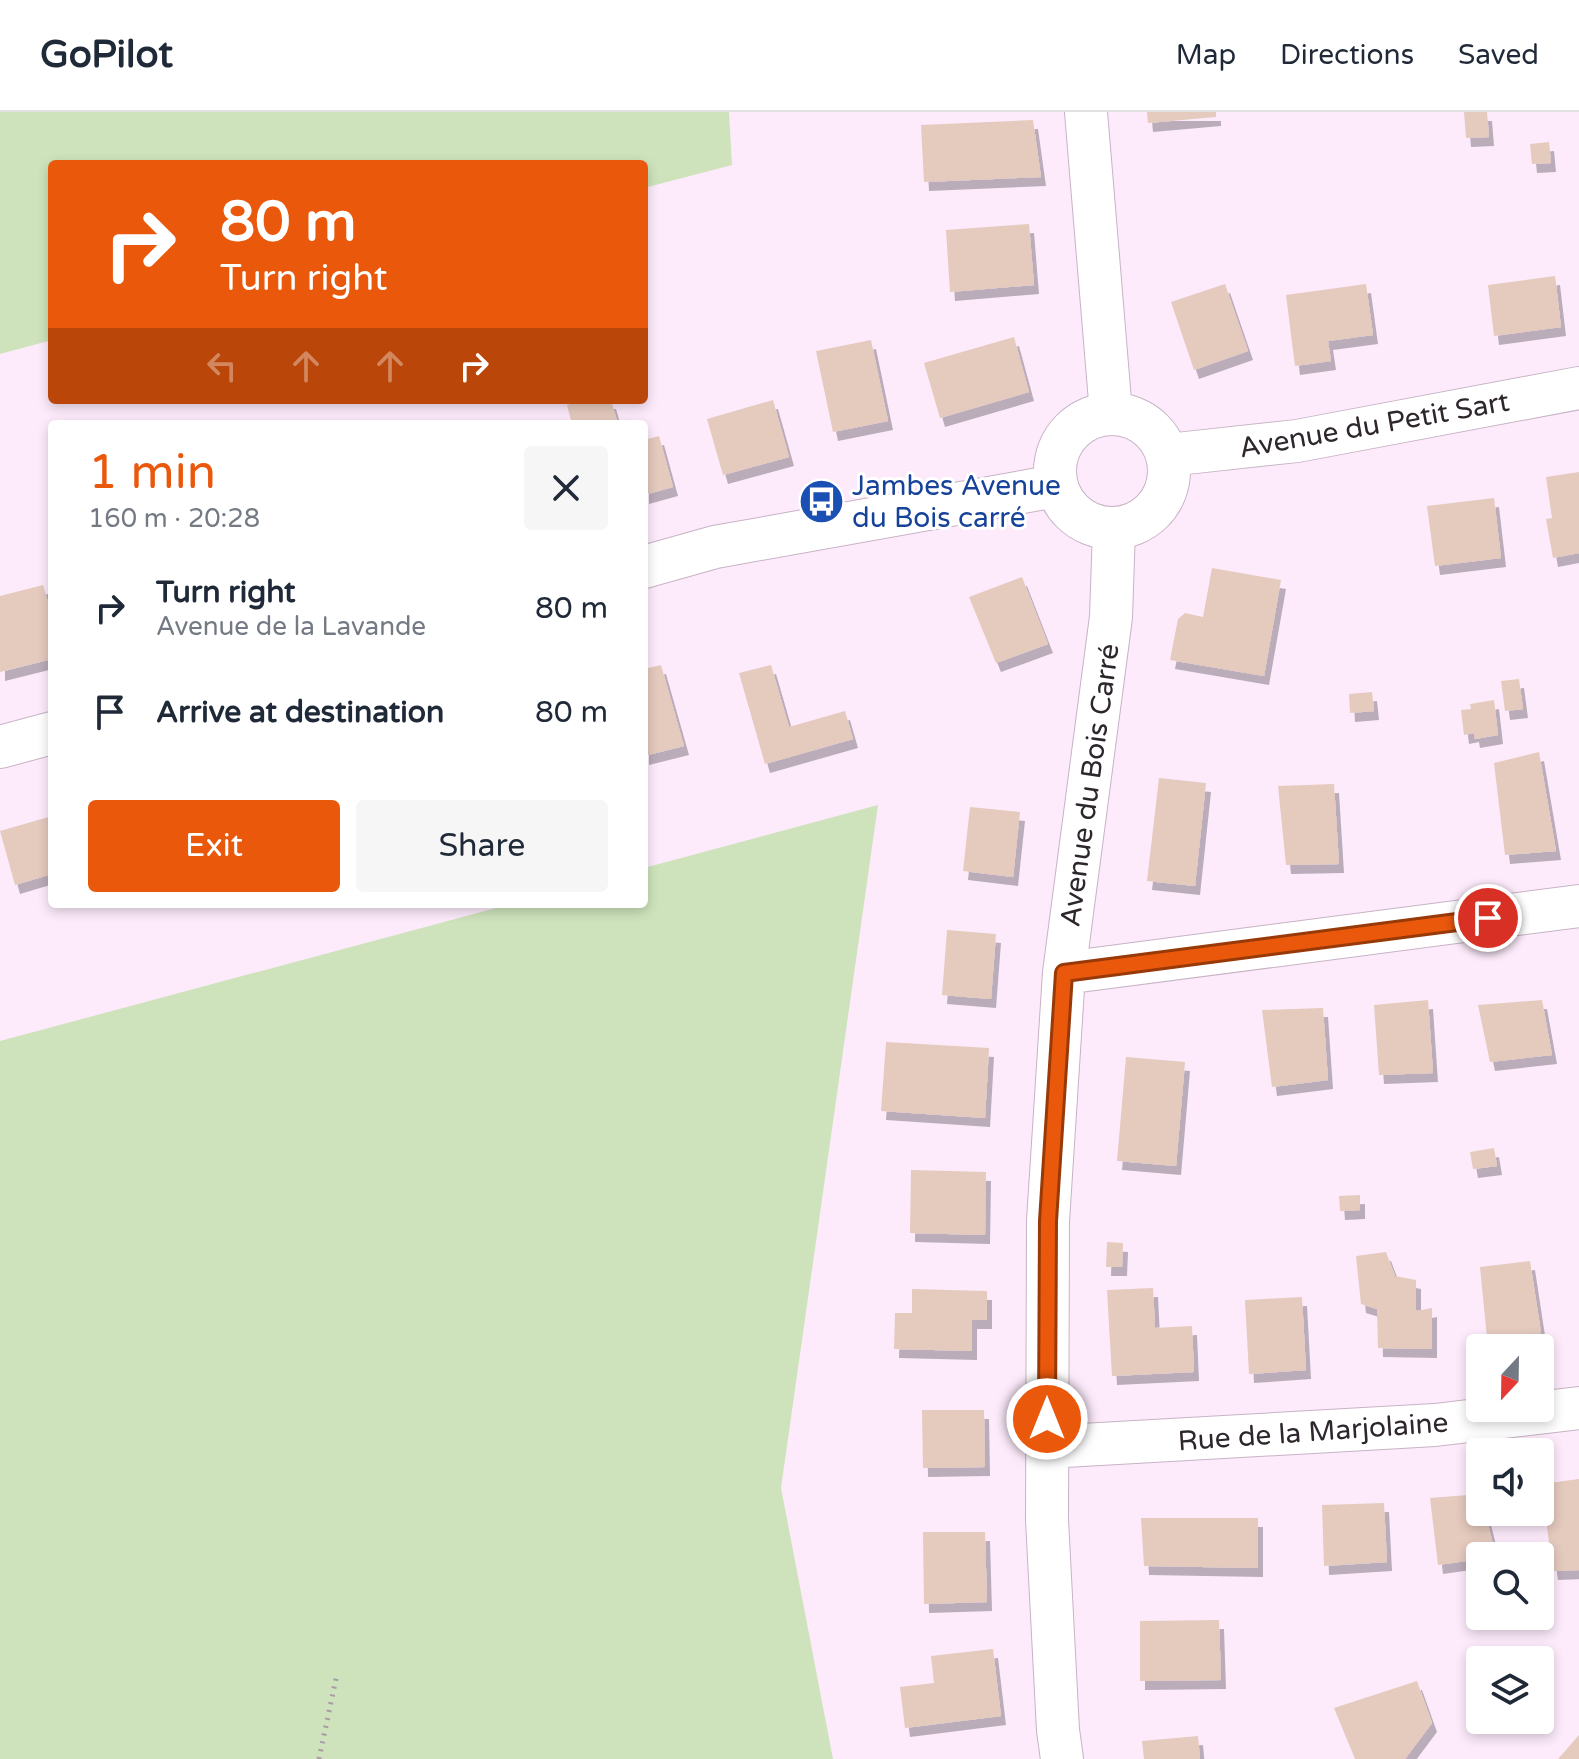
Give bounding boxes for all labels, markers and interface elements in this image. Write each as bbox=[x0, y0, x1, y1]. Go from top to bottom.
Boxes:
text: GoPilot bbox=[40, 32, 173, 78]
text: Map bbox=[1176, 38, 1236, 72]
text: Directions bbox=[1280, 38, 1414, 72]
text: Saved bbox=[1458, 38, 1539, 72]
text: 80 m bbox=[220, 189, 356, 256]
icon: right bbox=[88, 192, 192, 296]
text: Turn right bbox=[220, 257, 387, 300]
icon: left bbox=[200, 344, 244, 388]
icon: ahead bbox=[284, 344, 328, 388]
icon: ahead bbox=[368, 344, 412, 388]
icon: right bbox=[452, 344, 496, 388]
street label: Avenue du Petit Sart bbox=[1236, 384, 1512, 466]
text: 1 min bbox=[88, 444, 216, 502]
button: close bbox=[524, 446, 608, 530]
place label: Jambes Avenue du Bois carré bbox=[852, 469, 1061, 535]
bus stop icon: Jambes Avenue du Bois carré bbox=[797, 477, 845, 525]
text: 160 m · 20:28 bbox=[88, 503, 260, 534]
text: Turn right bbox=[156, 574, 296, 611]
icon: right bbox=[88, 586, 132, 630]
text: 80 m bbox=[535, 590, 608, 627]
text: Avenue de la Lavande bbox=[156, 611, 426, 642]
street label: Avenue du Bois Carré bbox=[1053, 641, 1127, 929]
icon: arrive bbox=[88, 690, 132, 734]
text: Arrive at destination bbox=[156, 694, 444, 731]
text: 80 m bbox=[535, 694, 608, 731]
button: Exit bbox=[88, 800, 340, 892]
button: Share bbox=[356, 800, 608, 892]
pin bbox=[1454, 884, 1522, 952]
icon: arrive bbox=[1466, 896, 1510, 940]
north arrow bbox=[1466, 1334, 1554, 1422]
map controls bbox=[1466, 1334, 1554, 1734]
position arrow bbox=[1005, 1377, 1089, 1461]
street label: Rue de la Marjolaine bbox=[1177, 1406, 1449, 1458]
button: sound bbox=[1466, 1438, 1554, 1526]
button: search bbox=[1466, 1542, 1554, 1630]
button: layers bbox=[1466, 1646, 1554, 1734]

